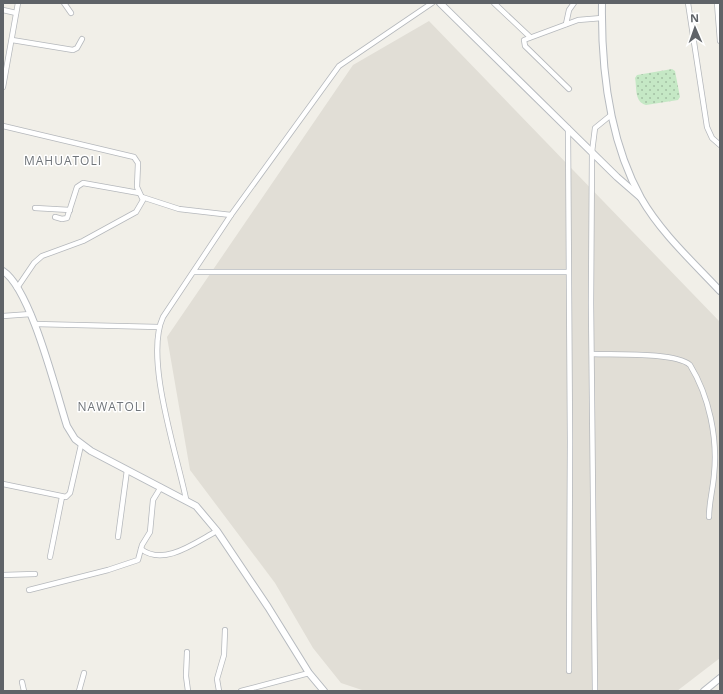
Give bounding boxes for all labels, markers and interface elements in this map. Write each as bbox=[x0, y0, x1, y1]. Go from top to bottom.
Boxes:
north arrow bbox=[675, 8, 715, 48]
text: N bbox=[690, 10, 699, 25]
district label: MAHUATOLI bbox=[24, 152, 102, 169]
district label: NAWATOLI bbox=[78, 398, 146, 415]

